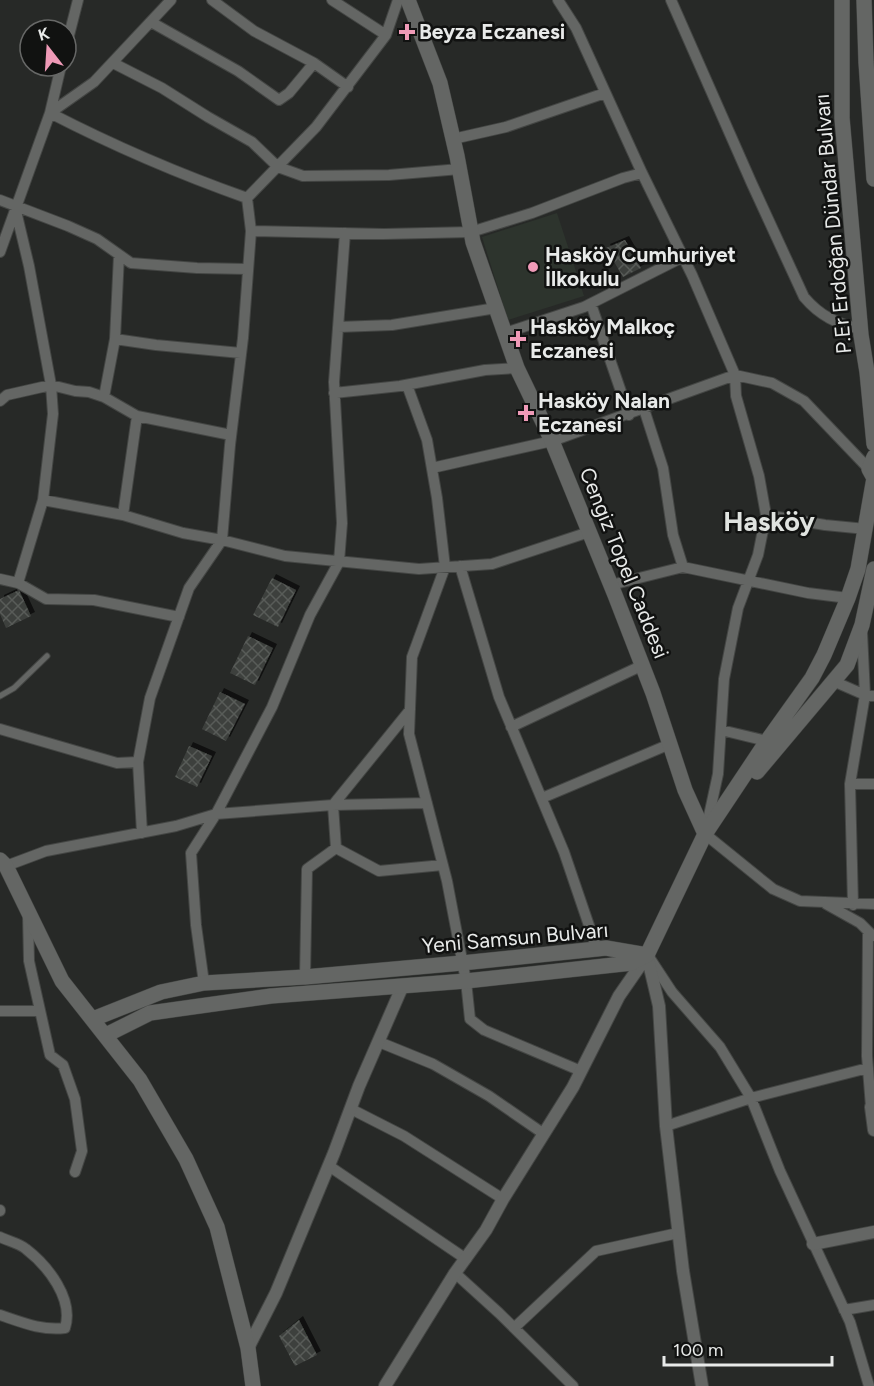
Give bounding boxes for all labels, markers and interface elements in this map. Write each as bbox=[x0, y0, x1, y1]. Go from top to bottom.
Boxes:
north arrow bbox=[18, 18, 78, 78]
place label: Beyza Eczanesi bbox=[419, 19, 565, 44]
text: K bbox=[36, 23, 52, 45]
marker: Beyza Eczanesi bbox=[400, 25, 414, 39]
street label: P.Er Erdoğan Dündar Bulvarı bbox=[809, 93, 856, 355]
place label: Hasköy Cumhuriyet İlkokulu bbox=[545, 242, 736, 291]
marker: Hasköy Cumhuriyet İlkokulu bbox=[526, 260, 540, 274]
place label: Hasköy Malkoç Eczanesi bbox=[530, 314, 676, 363]
marker: Hasköy Malkoç Eczanesi bbox=[511, 332, 525, 346]
place label: Hasköy Nalan Eczanesi bbox=[538, 388, 670, 437]
marker: Hasköy Nalan Eczanesi bbox=[519, 406, 533, 420]
street label: Cengiz Topel Caddesi bbox=[575, 464, 674, 662]
district label: Hasköy bbox=[723, 505, 815, 538]
street label: Yeni Samsun Bulvarı bbox=[421, 917, 609, 958]
scale bar bbox=[664, 1329, 832, 1367]
text: 100 m bbox=[673, 1339, 723, 1361]

